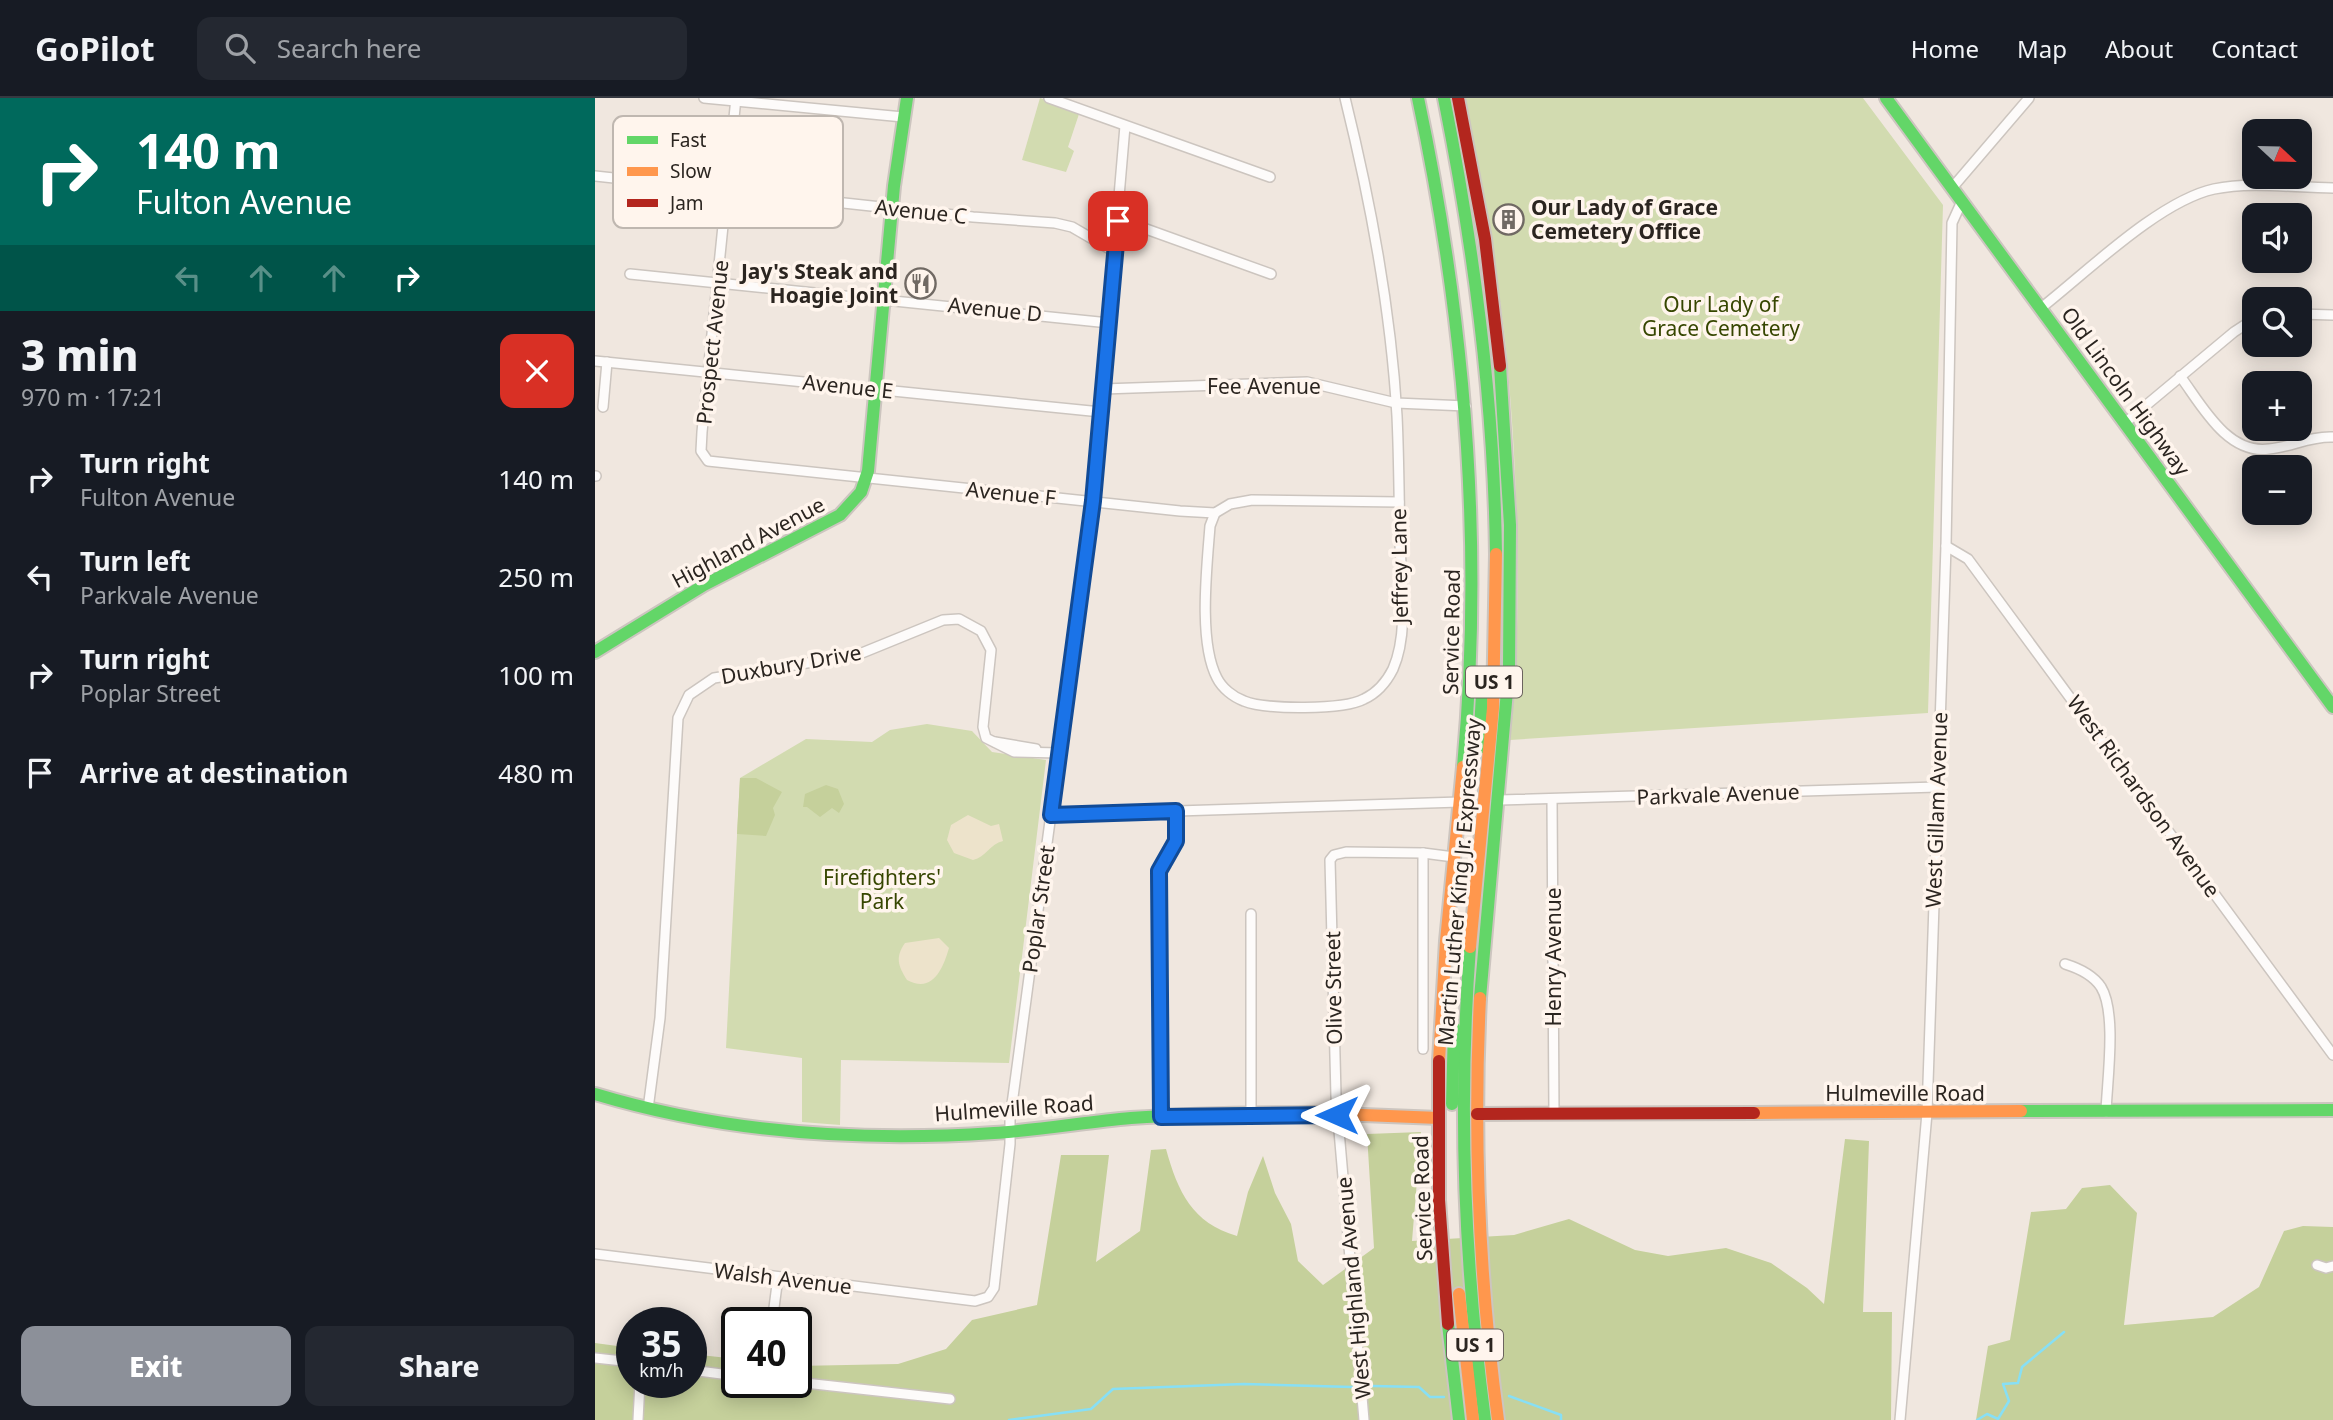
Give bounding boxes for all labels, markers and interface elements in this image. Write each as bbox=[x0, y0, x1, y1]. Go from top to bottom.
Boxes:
search box bbox=[197, 17, 687, 80]
text: GoPilot bbox=[35, 26, 155, 71]
icon: search bbox=[221, 29, 259, 67]
text: Search here bbox=[277, 30, 421, 66]
text: Home bbox=[1911, 32, 1979, 65]
text: Map bbox=[2017, 32, 2067, 65]
text: About bbox=[2105, 32, 2173, 65]
text: Contact bbox=[2211, 32, 2298, 65]
legend bbox=[613, 116, 843, 228]
text: 140 m bbox=[136, 117, 281, 183]
north arrow bbox=[2242, 119, 2312, 189]
map controls bbox=[2242, 119, 2312, 525]
icon: right bbox=[21, 126, 112, 217]
text: Fast bbox=[670, 127, 707, 153]
text: Slow bbox=[670, 158, 711, 184]
text: Fulton Avenue bbox=[136, 180, 352, 223]
text: Jam bbox=[668, 190, 704, 216]
pin bbox=[1088, 191, 1148, 251]
street label: Avenue C bbox=[874, 192, 968, 230]
place label: Our Lady of Grace Cemetery Office bbox=[1531, 193, 1718, 245]
icon: arrive bbox=[1099, 202, 1137, 240]
building icon: Our Lady of Grace Cemetery Office bbox=[1491, 202, 1525, 236]
button: sound bbox=[2242, 203, 2312, 273]
place label: Jay's Steak and Hoagie Joint bbox=[739, 257, 898, 309]
street label: Prospect Avenue bbox=[689, 258, 735, 426]
icon: left bbox=[169, 259, 207, 297]
icon: ahead bbox=[242, 259, 280, 297]
icon: ahead bbox=[315, 259, 353, 297]
icon: right bbox=[388, 259, 426, 297]
restaurant icon: Jay's Steak and Hoagie Joint bbox=[904, 266, 938, 300]
button: search bbox=[2242, 287, 2312, 357]
street label: Avenue D bbox=[947, 290, 1043, 328]
park label: Our Lady of Grace Cemetery bbox=[1642, 290, 1800, 342]
street label: Old Lincoln Highway bbox=[2055, 301, 2197, 481]
text: 3 min bbox=[21, 326, 138, 383]
button: close bbox=[500, 334, 574, 408]
street label: Avenue E bbox=[801, 367, 895, 405]
button: + bbox=[2242, 371, 2312, 441]
street label: Fee Avenue bbox=[1207, 372, 1321, 400]
text: 970 m · 17:21 bbox=[21, 381, 165, 413]
text: Turn right bbox=[80, 445, 210, 481]
button: − bbox=[2242, 455, 2312, 525]
icon: right bbox=[21, 460, 59, 498]
text: 140 m bbox=[498, 461, 574, 497]
street label: Avenue F bbox=[965, 474, 1057, 512]
text: Fulton Avenue bbox=[80, 481, 235, 513]
street label: Highland Avenue bbox=[667, 490, 829, 594]
street label: Jeffrey Lane bbox=[1384, 508, 1414, 626]
text: Turn left bbox=[80, 543, 191, 579]
icon: left bbox=[21, 558, 59, 596]
text: 250 m bbox=[498, 559, 574, 595]
street label: Service Road bbox=[1436, 569, 1466, 695]
text: Parkvale Avenue bbox=[80, 579, 259, 611]
street label: Duxbury Drive bbox=[719, 638, 863, 690]
text: Turn right bbox=[80, 641, 210, 677]
icon: right bbox=[21, 656, 59, 694]
text: 100 m bbox=[498, 657, 574, 693]
road number: US 1 bbox=[1466, 666, 1522, 698]
text: Poplar Street bbox=[80, 677, 221, 709]
street label: West Richardson Avenue bbox=[2061, 689, 2227, 903]
street label: West Gillam Avenue bbox=[1919, 711, 1953, 909]
street label: Martin Luther King Jr. Expressway bbox=[1431, 717, 1487, 1047]
icon: arrive bbox=[21, 754, 59, 792]
text: Arrive at destination bbox=[80, 755, 349, 791]
text: 480 m bbox=[498, 755, 574, 791]
street label: Parkvale Avenue bbox=[1636, 777, 1800, 811]
street label: Poplar Street bbox=[1015, 843, 1061, 974]
park label: Firefighters' Park bbox=[823, 863, 941, 915]
street label: Henry Avenue bbox=[1539, 888, 1567, 1026]
street label: Olive Street bbox=[1318, 930, 1348, 1045]
position arrow bbox=[1300, 1078, 1374, 1152]
street label: Hulmeville Road bbox=[1825, 1079, 1985, 1107]
street label: Hulmeville Road bbox=[933, 1088, 1095, 1128]
street label: Service Road bbox=[1406, 1135, 1438, 1261]
street label: West Highland Avenue bbox=[1329, 1176, 1377, 1400]
street label: Walsh Avenue bbox=[713, 1256, 853, 1300]
speed limit sign: 40 bbox=[721, 1307, 812, 1398]
text: 35 bbox=[641, 1320, 682, 1367]
button: Exit bbox=[21, 1326, 291, 1406]
button: Share bbox=[305, 1326, 574, 1406]
road number: US 1 bbox=[1447, 1330, 1503, 1360]
text: km/h bbox=[639, 1358, 684, 1382]

